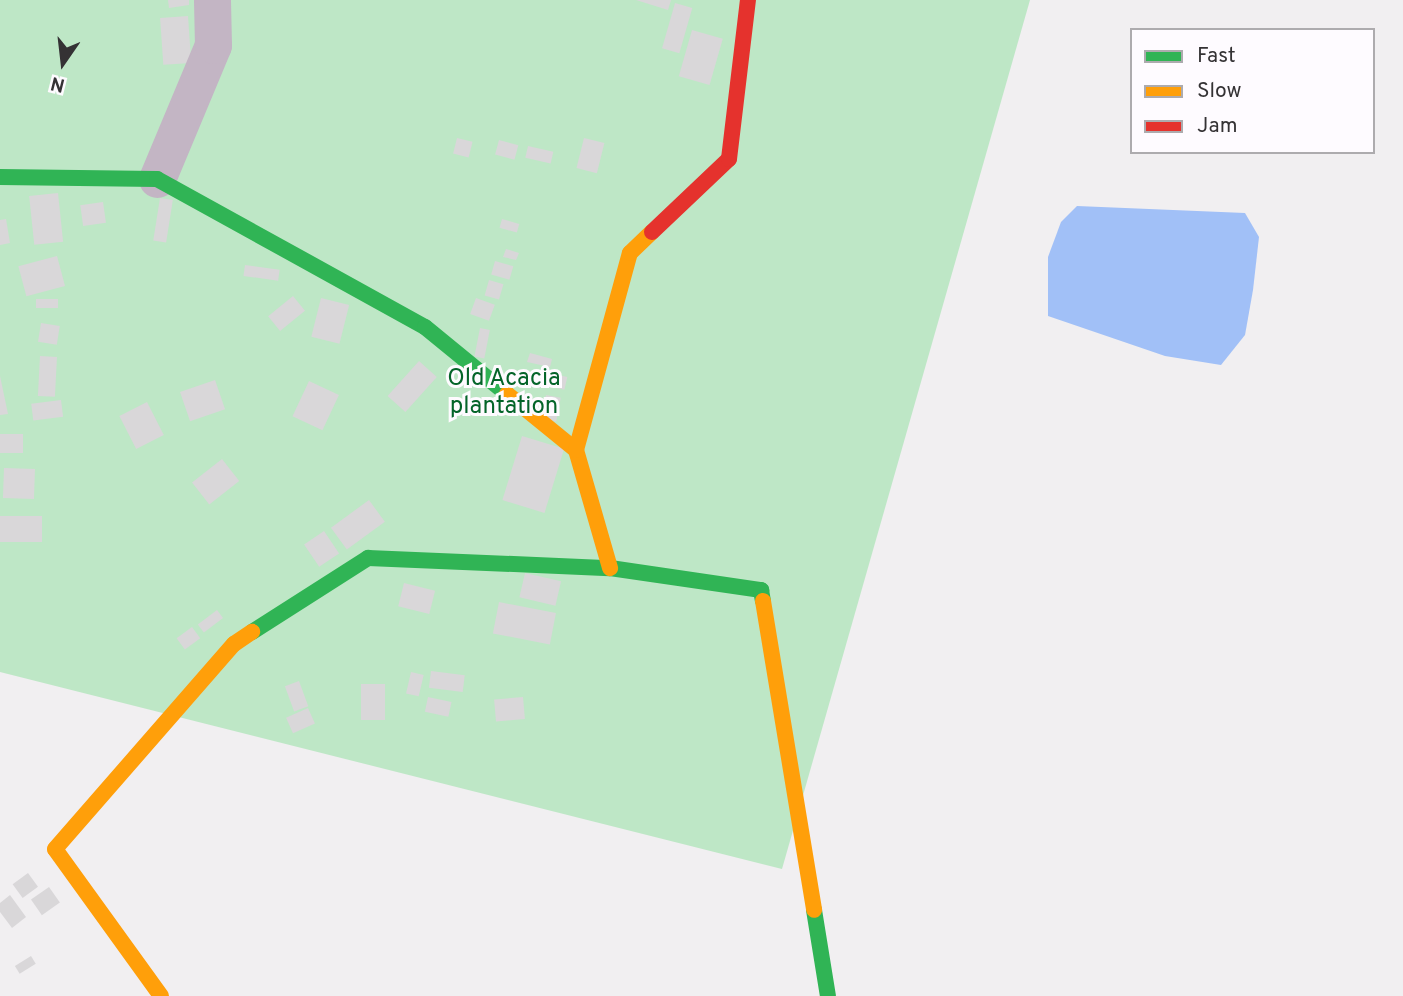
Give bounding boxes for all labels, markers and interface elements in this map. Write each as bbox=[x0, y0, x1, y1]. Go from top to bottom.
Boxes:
north arrow bbox=[28, 28, 98, 98]
legend bbox=[1130, 28, 1375, 154]
text: Fast bbox=[1197, 43, 1236, 70]
text: N bbox=[48, 70, 67, 97]
text: Slow bbox=[1197, 78, 1242, 105]
text: Jam bbox=[1197, 113, 1238, 140]
park label: Old Acacia plantation bbox=[447, 366, 561, 422]

